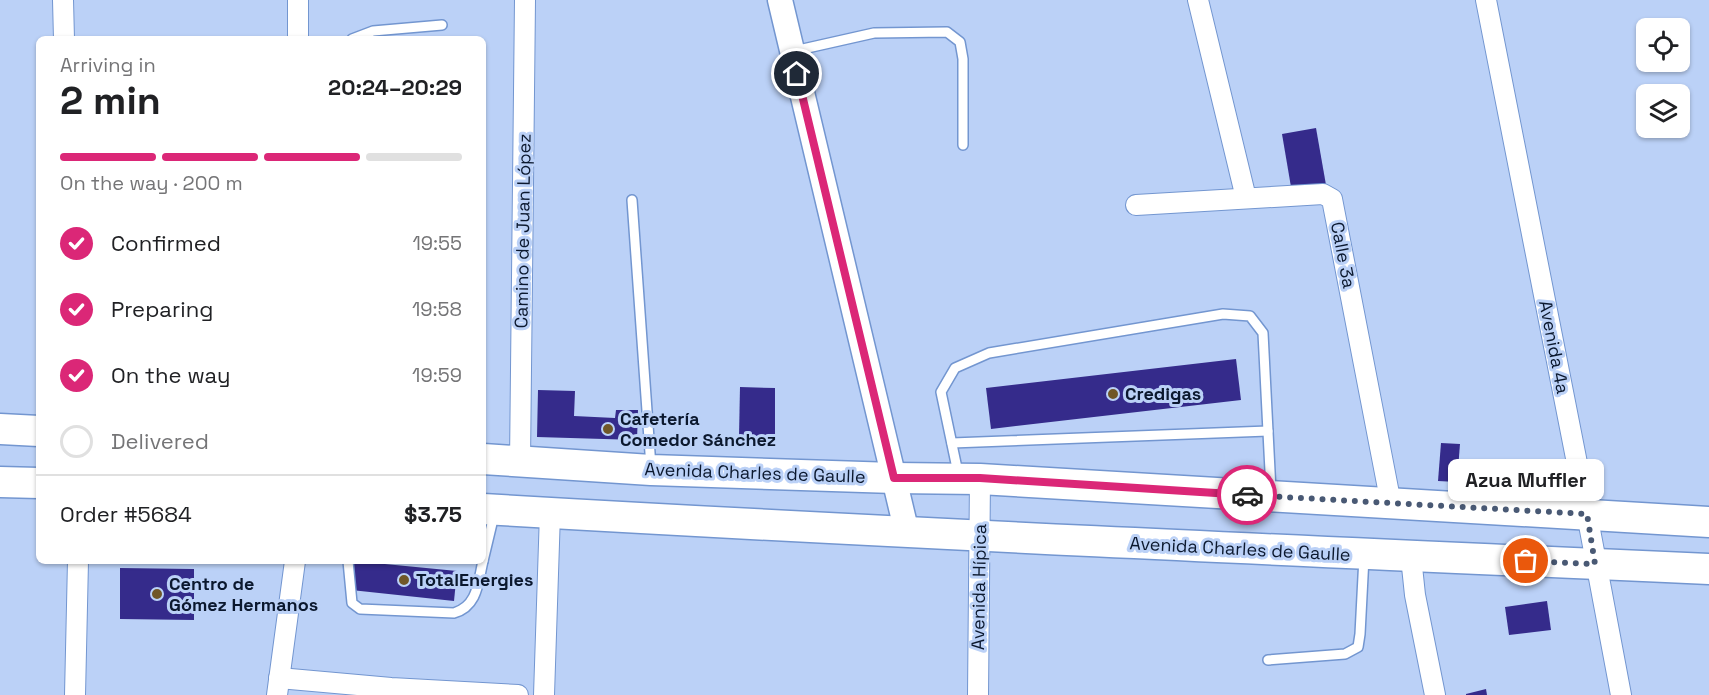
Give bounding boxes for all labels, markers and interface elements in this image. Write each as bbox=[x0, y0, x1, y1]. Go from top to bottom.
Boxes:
map controls bbox=[1636, 18, 1690, 138]
button: locate bbox=[1636, 18, 1690, 72]
pin bbox=[771, 48, 822, 99]
text: Arriving in bbox=[60, 52, 156, 78]
icon: home bbox=[780, 57, 813, 90]
text: 20:24–20:29 bbox=[328, 73, 462, 101]
text: 2 min bbox=[60, 76, 161, 125]
button: layers bbox=[1636, 84, 1690, 138]
street label: Camino de Juan López bbox=[509, 133, 536, 329]
text: On the way · 200 m bbox=[60, 170, 243, 196]
street label: Calle 3a bbox=[1326, 220, 1361, 290]
icon: check bbox=[60, 227, 93, 260]
text: Confirmed bbox=[111, 229, 221, 257]
text: 19:55 bbox=[412, 230, 462, 256]
icon: check bbox=[60, 293, 93, 326]
text: Preparing bbox=[111, 295, 213, 323]
text: 19:58 bbox=[412, 296, 462, 322]
street label: Avenida 4a bbox=[1534, 298, 1575, 396]
icon: check bbox=[60, 359, 93, 392]
text: On the way bbox=[111, 361, 230, 389]
text: 19:59 bbox=[412, 362, 462, 388]
place label: Credigas bbox=[1125, 382, 1201, 405]
marker: Credigas bbox=[1106, 387, 1120, 401]
place label: Cafetería Comedor Sánchez bbox=[620, 407, 776, 451]
marker: Cafetería Comedor Sánchez bbox=[601, 422, 615, 436]
text: Delivered bbox=[111, 427, 209, 455]
street label: Avenida Charles de Gaulle bbox=[644, 457, 866, 488]
callout: Azua Muffler bbox=[1448, 459, 1604, 501]
courier bbox=[1217, 465, 1277, 525]
text: Azua Muffler bbox=[1465, 467, 1587, 493]
icon: car bbox=[1231, 479, 1264, 512]
text: Order #5684 bbox=[60, 500, 192, 528]
text: $3.75 bbox=[404, 500, 462, 528]
street label: Avenida Hípica bbox=[966, 524, 991, 650]
street label: Avenida Charles de Gaulle bbox=[1129, 531, 1351, 566]
pin bbox=[1500, 535, 1551, 586]
icon: bag bbox=[1509, 544, 1542, 577]
place label: TotalEnergies bbox=[416, 568, 533, 591]
place label: Centro de Gómez Hermanos bbox=[169, 572, 318, 616]
marker: TotalEnergies bbox=[397, 573, 411, 587]
marker: Centro de Gómez Hermanos bbox=[150, 587, 164, 601]

